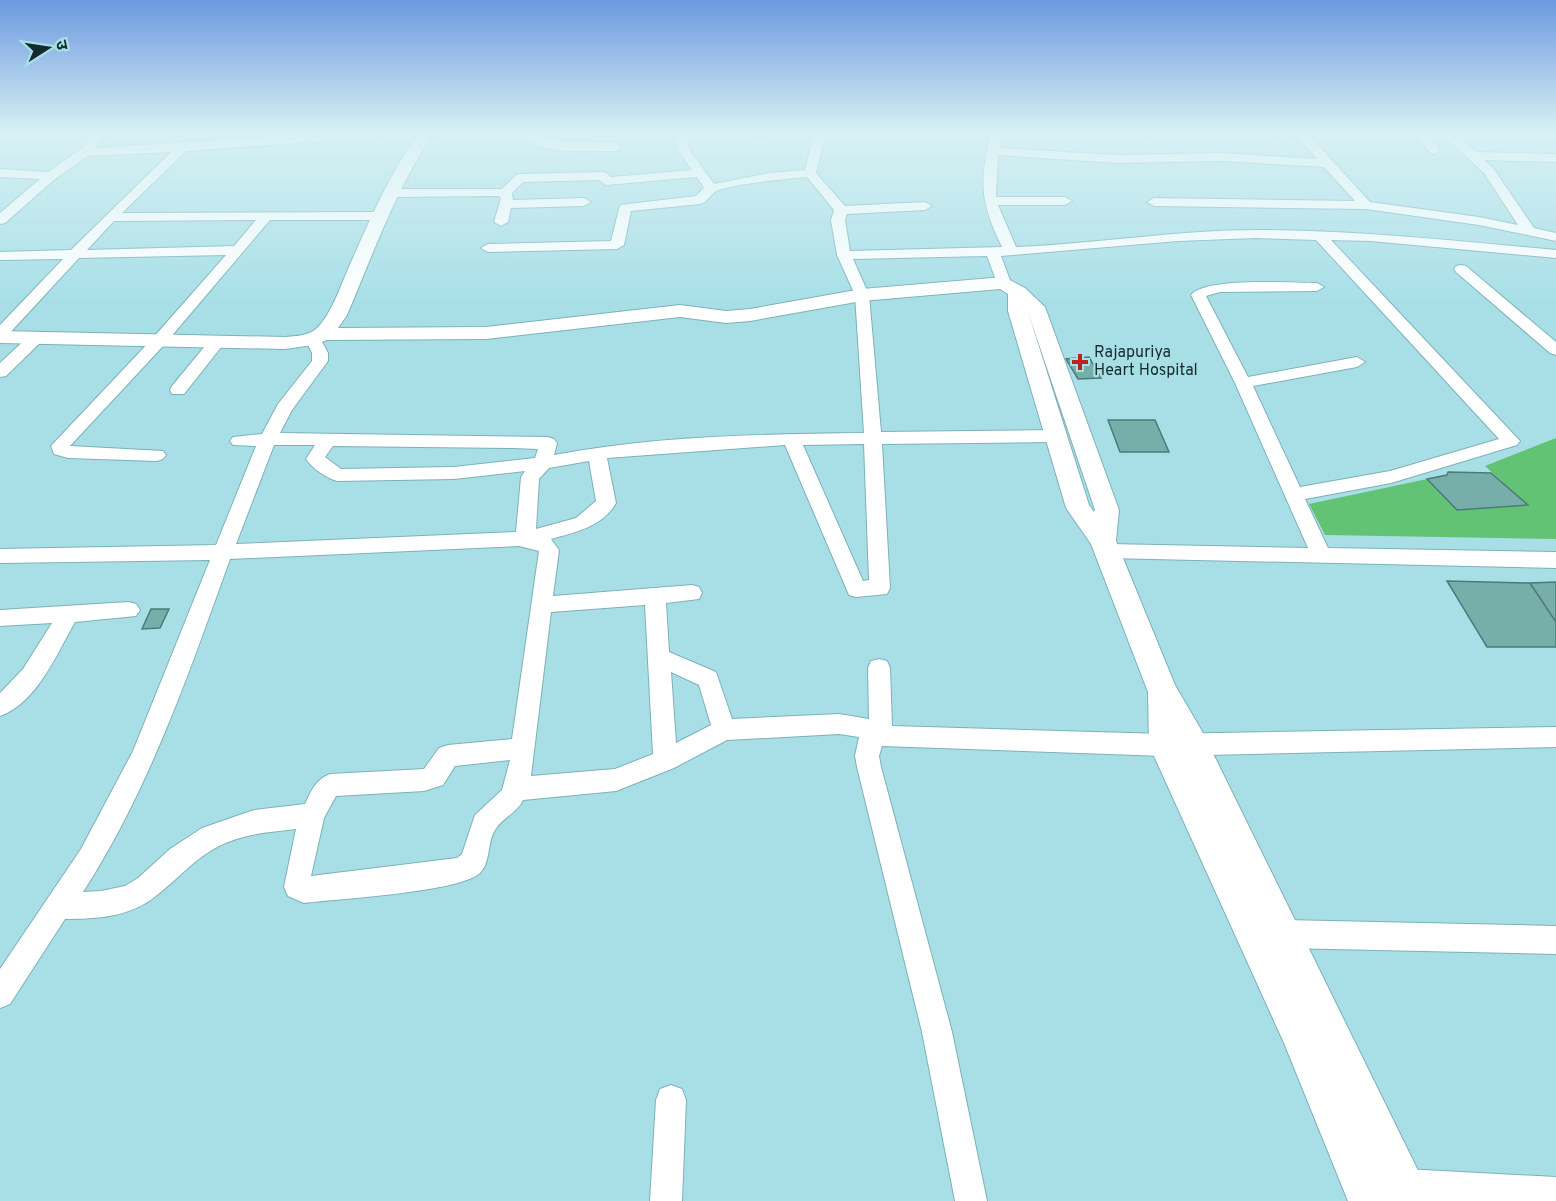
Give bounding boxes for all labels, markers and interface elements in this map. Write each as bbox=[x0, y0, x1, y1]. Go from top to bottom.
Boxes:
north arrow bbox=[18, 18, 78, 78]
text: उ bbox=[50, 39, 72, 53]
place label: Rajapuriya Heart Hospital bbox=[1094, 343, 1198, 381]
marker: Rajapuriya Heart Hospital bbox=[1071, 353, 1089, 371]

